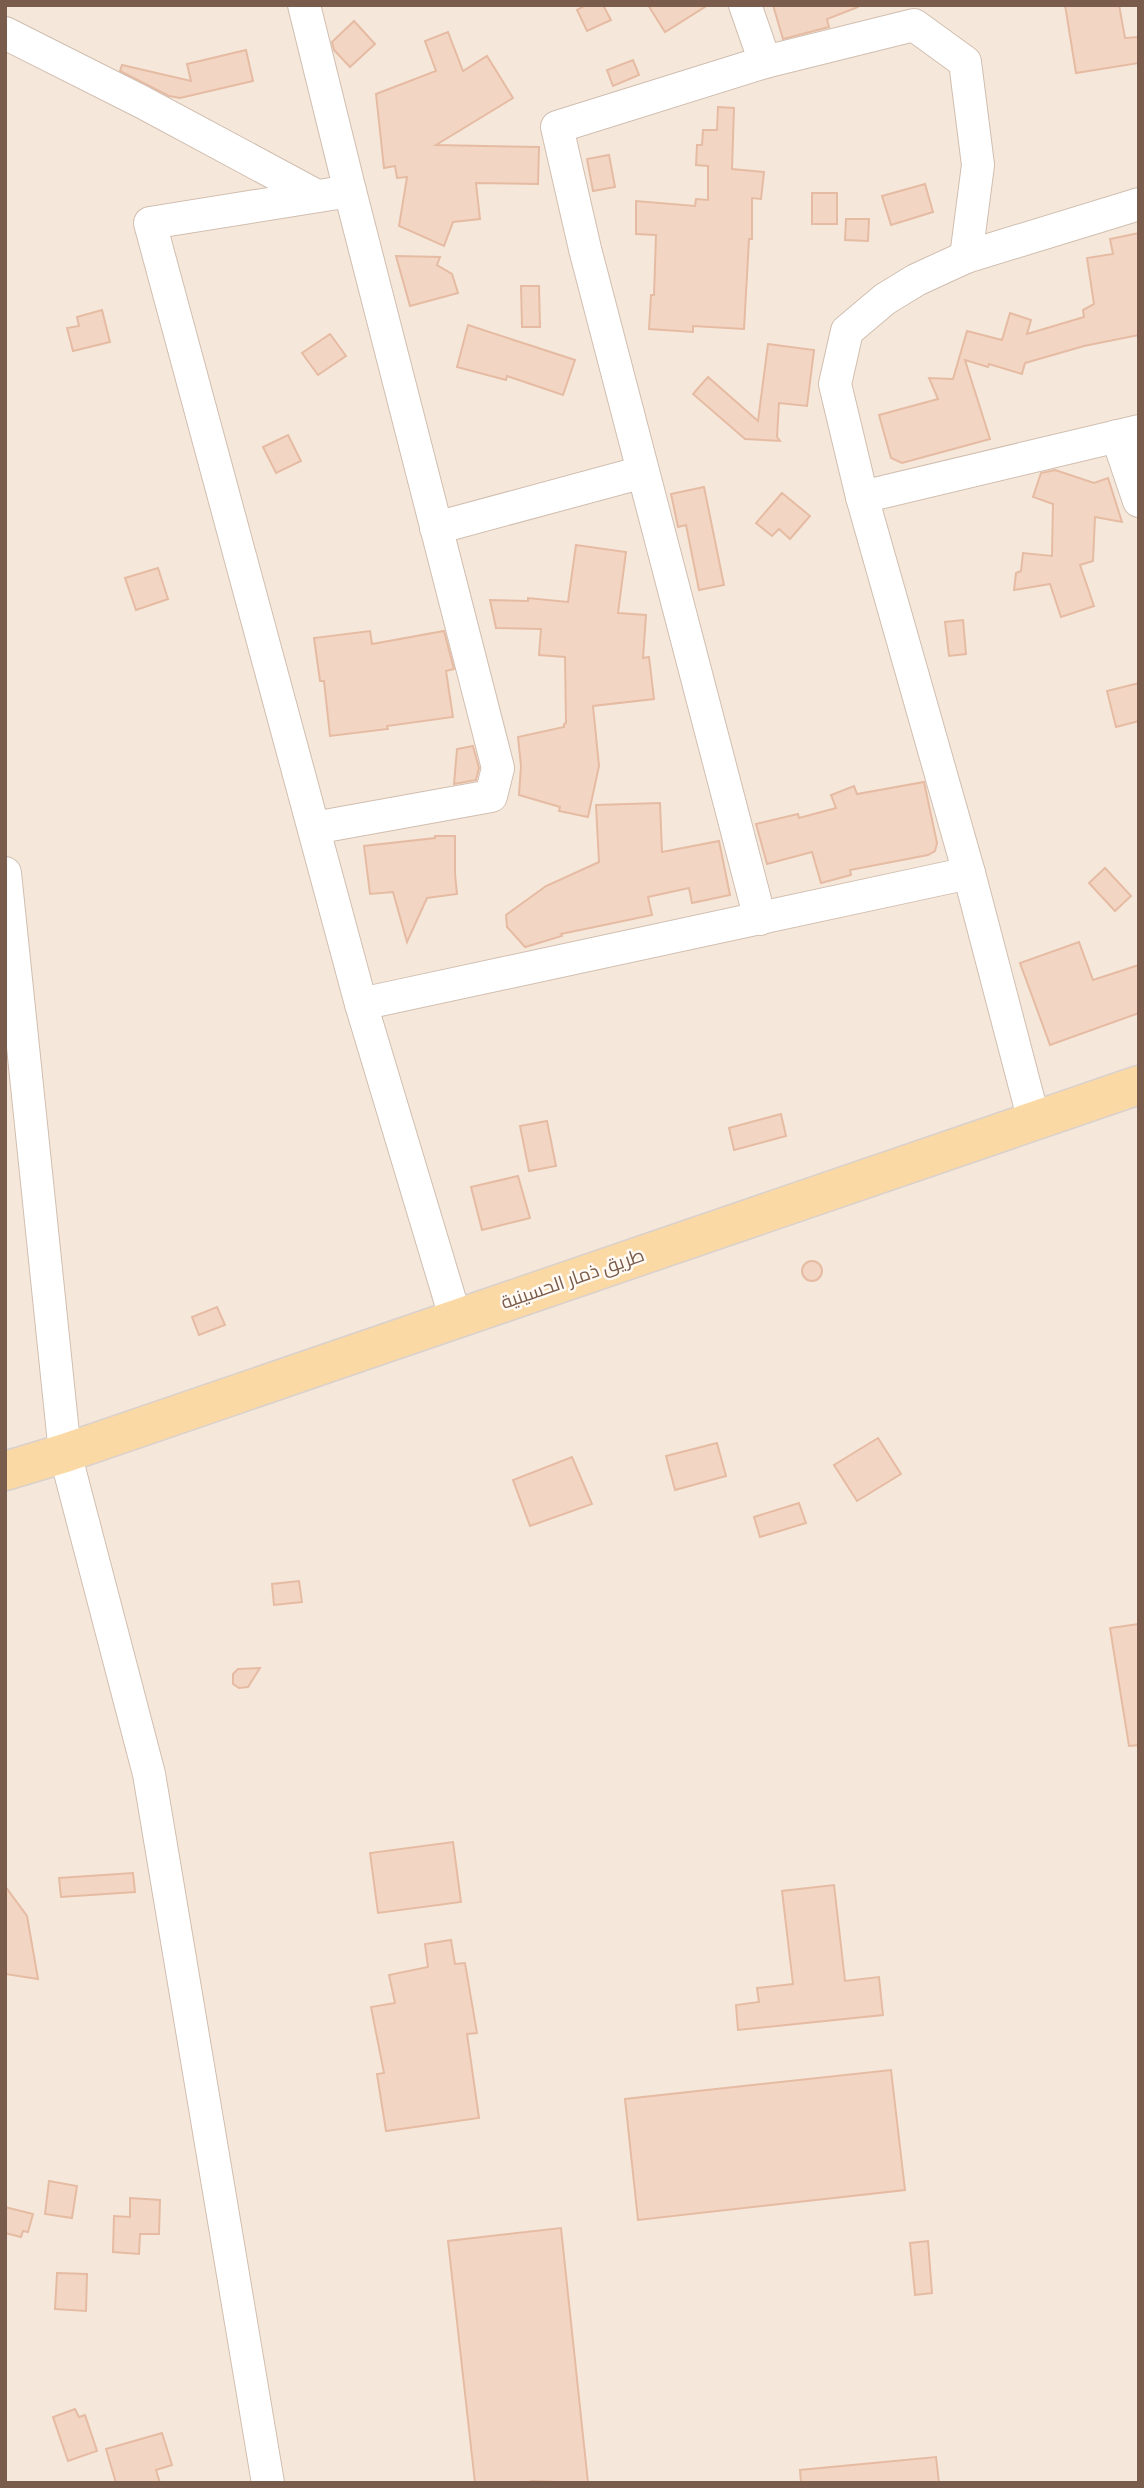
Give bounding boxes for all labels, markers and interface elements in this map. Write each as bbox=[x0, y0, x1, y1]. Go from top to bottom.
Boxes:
street label: طريق ذمار الحسينية bbox=[498, 1244, 648, 1316]

